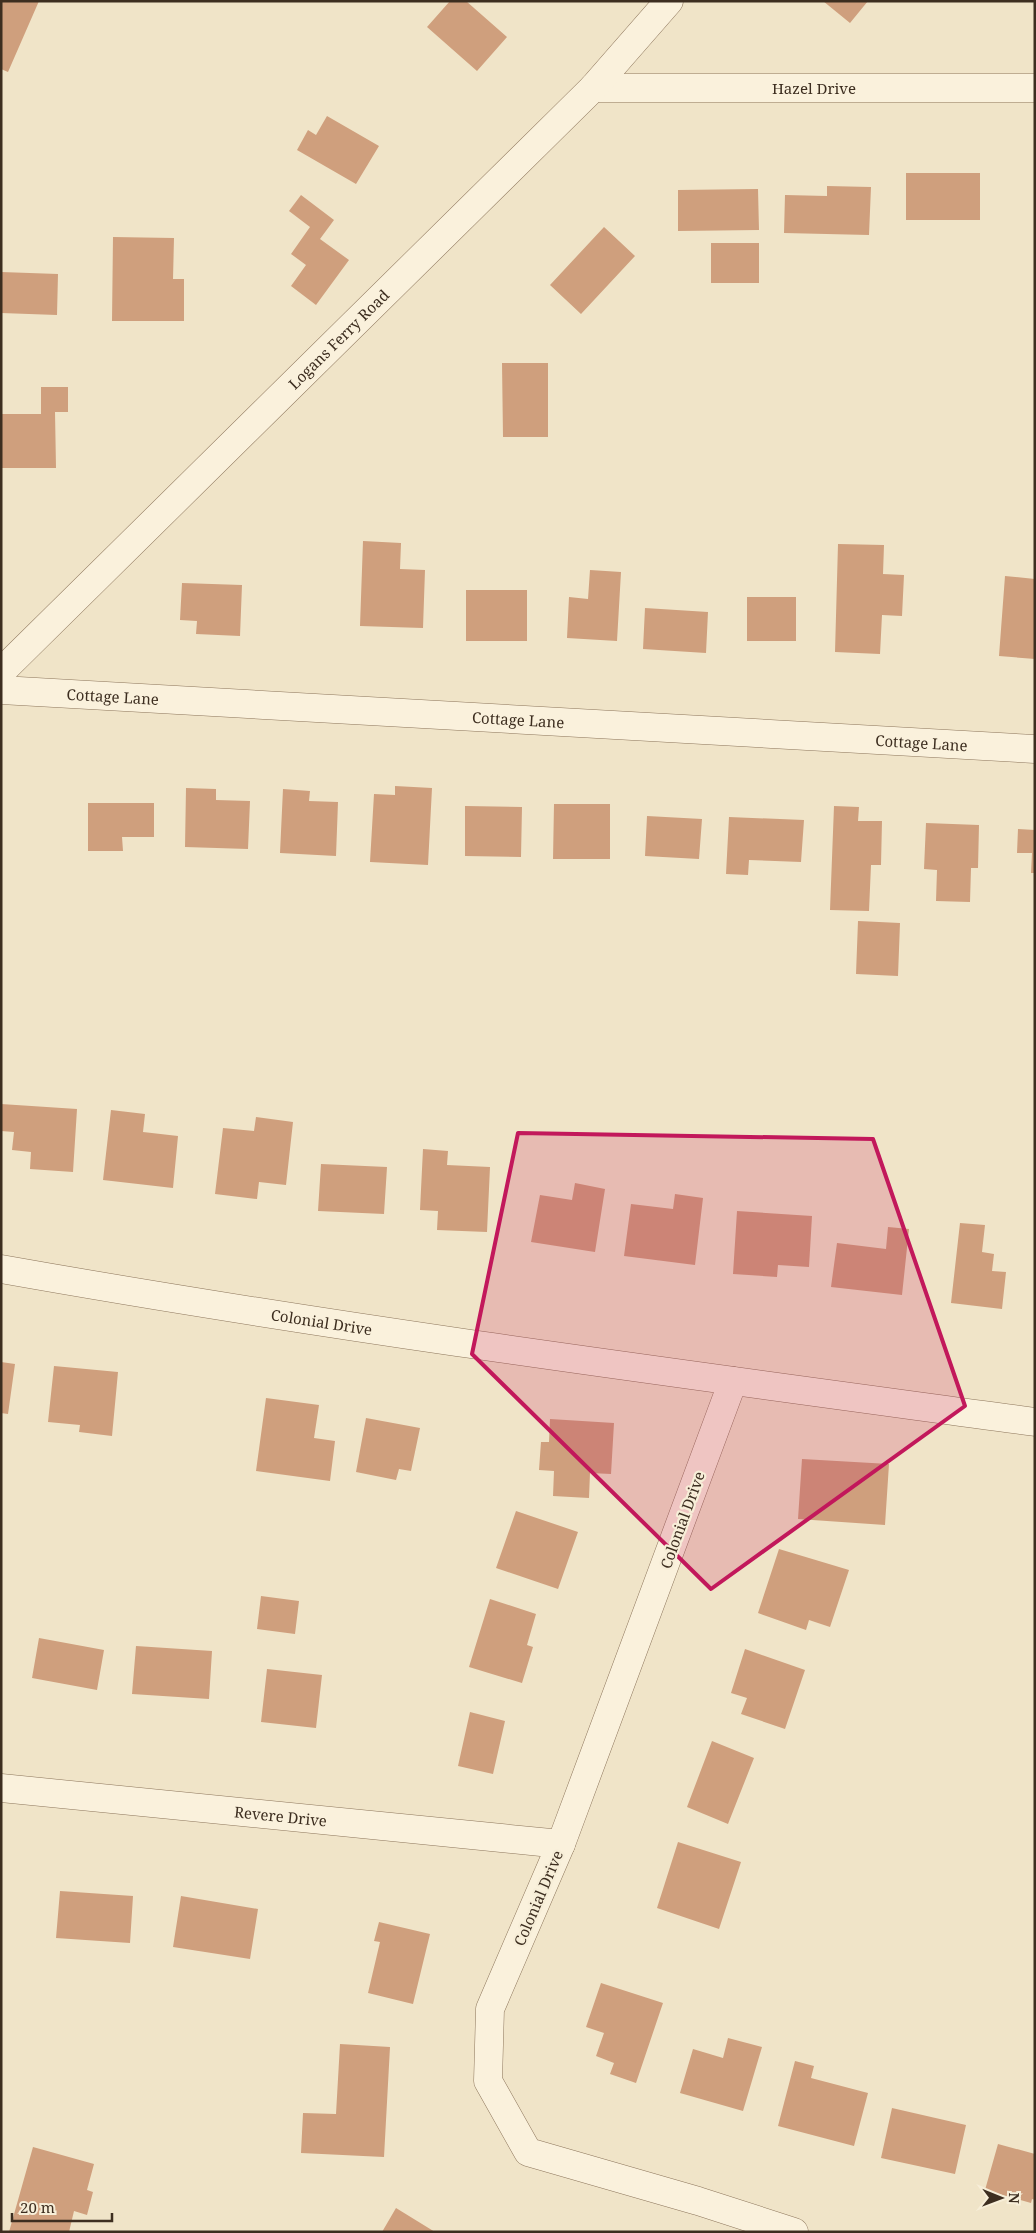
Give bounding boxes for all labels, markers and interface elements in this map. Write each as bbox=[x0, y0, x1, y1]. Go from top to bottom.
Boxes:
street label: Hazel Drive bbox=[772, 78, 856, 98]
street label: Logans Ferry Road bbox=[284, 285, 393, 393]
street label: Cottage Lane bbox=[66, 684, 160, 709]
street label: Cottage Lane bbox=[471, 707, 565, 732]
street label: Cottage Lane bbox=[875, 730, 968, 755]
street label: Colonial Drive bbox=[270, 1304, 374, 1339]
street label: Colonial Drive bbox=[655, 1469, 709, 1571]
street label: Revere Drive bbox=[233, 1801, 328, 1831]
street label: Colonial Drive bbox=[509, 1847, 567, 1949]
north arrow bbox=[976, 2173, 1026, 2223]
scale bar bbox=[12, 2190, 112, 2222]
text: N bbox=[1005, 2193, 1024, 2204]
text: 20 m bbox=[20, 2197, 55, 2217]

